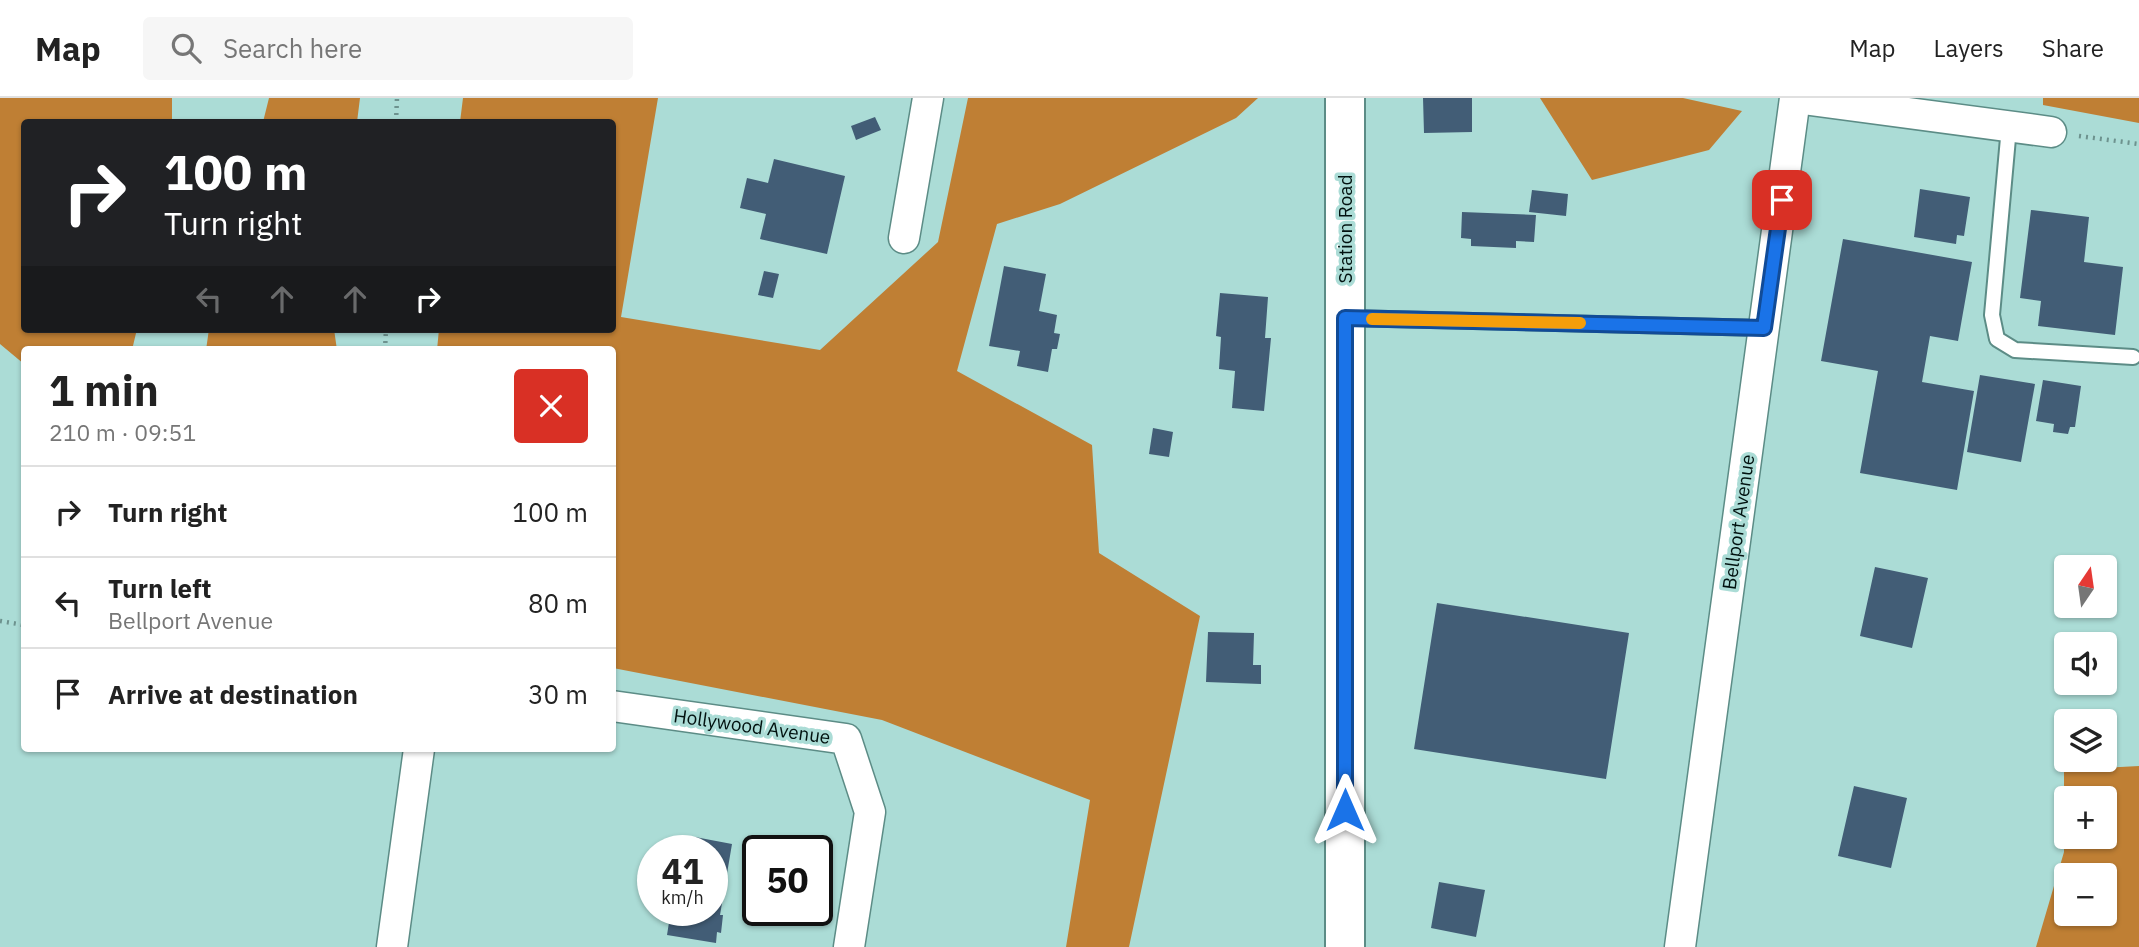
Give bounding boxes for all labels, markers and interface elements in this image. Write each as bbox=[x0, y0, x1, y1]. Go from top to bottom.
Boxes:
search box bbox=[143, 17, 633, 80]
text: Map bbox=[35, 27, 101, 70]
icon: search bbox=[167, 29, 205, 67]
text: Search here bbox=[223, 31, 362, 65]
text: Map bbox=[1849, 32, 1896, 64]
text: Layers bbox=[1934, 32, 2004, 64]
text: Share bbox=[2042, 32, 2104, 64]
text: 100 m bbox=[164, 140, 308, 203]
icon: right bbox=[49, 147, 140, 238]
pin bbox=[1752, 170, 1812, 230]
street label: Station Road bbox=[1333, 175, 1357, 283]
icon: arrive bbox=[1763, 181, 1801, 219]
text: Turn right bbox=[164, 202, 302, 244]
icon: left bbox=[190, 280, 228, 318]
icon: ahead bbox=[263, 280, 301, 318]
icon: ahead bbox=[336, 280, 374, 318]
icon: right bbox=[409, 280, 447, 318]
text: 1 min bbox=[49, 363, 159, 418]
button: close bbox=[514, 369, 588, 443]
text: 210 m · 09:51 bbox=[49, 417, 196, 447]
street label: Bellport Avenue bbox=[1717, 453, 1759, 591]
icon: right bbox=[49, 493, 87, 531]
text: Turn right bbox=[108, 495, 227, 529]
text: 100 m bbox=[512, 495, 588, 529]
north arrow bbox=[2054, 555, 2118, 618]
map controls bbox=[2054, 555, 2117, 926]
text: Turn left bbox=[108, 571, 211, 605]
icon: left bbox=[49, 584, 87, 622]
text: 80 m bbox=[528, 586, 588, 620]
text: Bellport Avenue bbox=[108, 605, 273, 635]
button: sound bbox=[2054, 632, 2117, 695]
icon: arrive bbox=[49, 675, 87, 713]
text: Arrive at destination bbox=[108, 677, 358, 711]
text: 30 m bbox=[528, 677, 588, 711]
street label: Hollywood Avenue bbox=[672, 703, 832, 749]
button: layers bbox=[2054, 709, 2117, 772]
position arrow bbox=[1308, 773, 1382, 847]
button: + bbox=[2054, 786, 2117, 849]
speed limit sign: 50 bbox=[742, 835, 833, 926]
text: 41 bbox=[661, 848, 704, 894]
button: − bbox=[2054, 863, 2117, 926]
text: km/h bbox=[661, 886, 704, 909]

